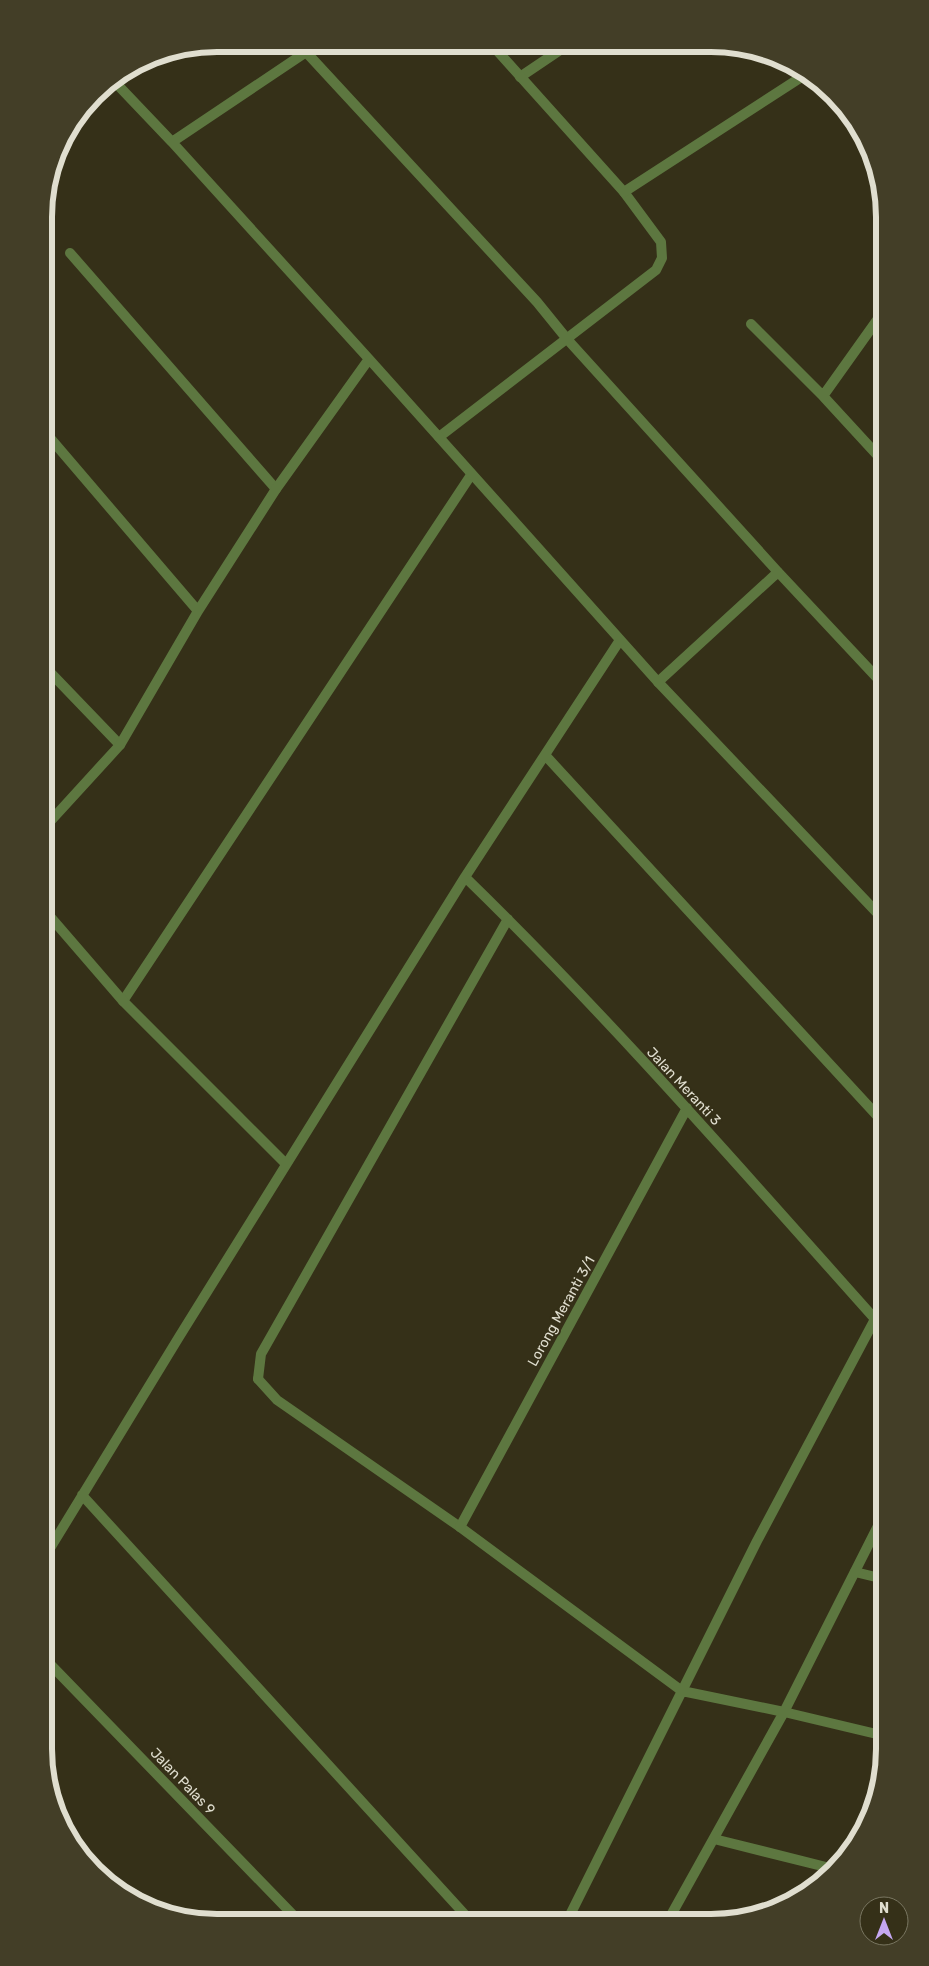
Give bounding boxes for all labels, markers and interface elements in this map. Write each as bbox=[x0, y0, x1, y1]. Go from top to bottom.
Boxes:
street label: Jalan Meranti 3 bbox=[643, 1044, 724, 1129]
street label: Lorong Meranti 3/1 bbox=[524, 1253, 599, 1369]
street label: Jalan Palas 9 bbox=[147, 1744, 219, 1818]
north arrow bbox=[859, 1896, 909, 1946]
text: N bbox=[879, 1900, 889, 1917]

